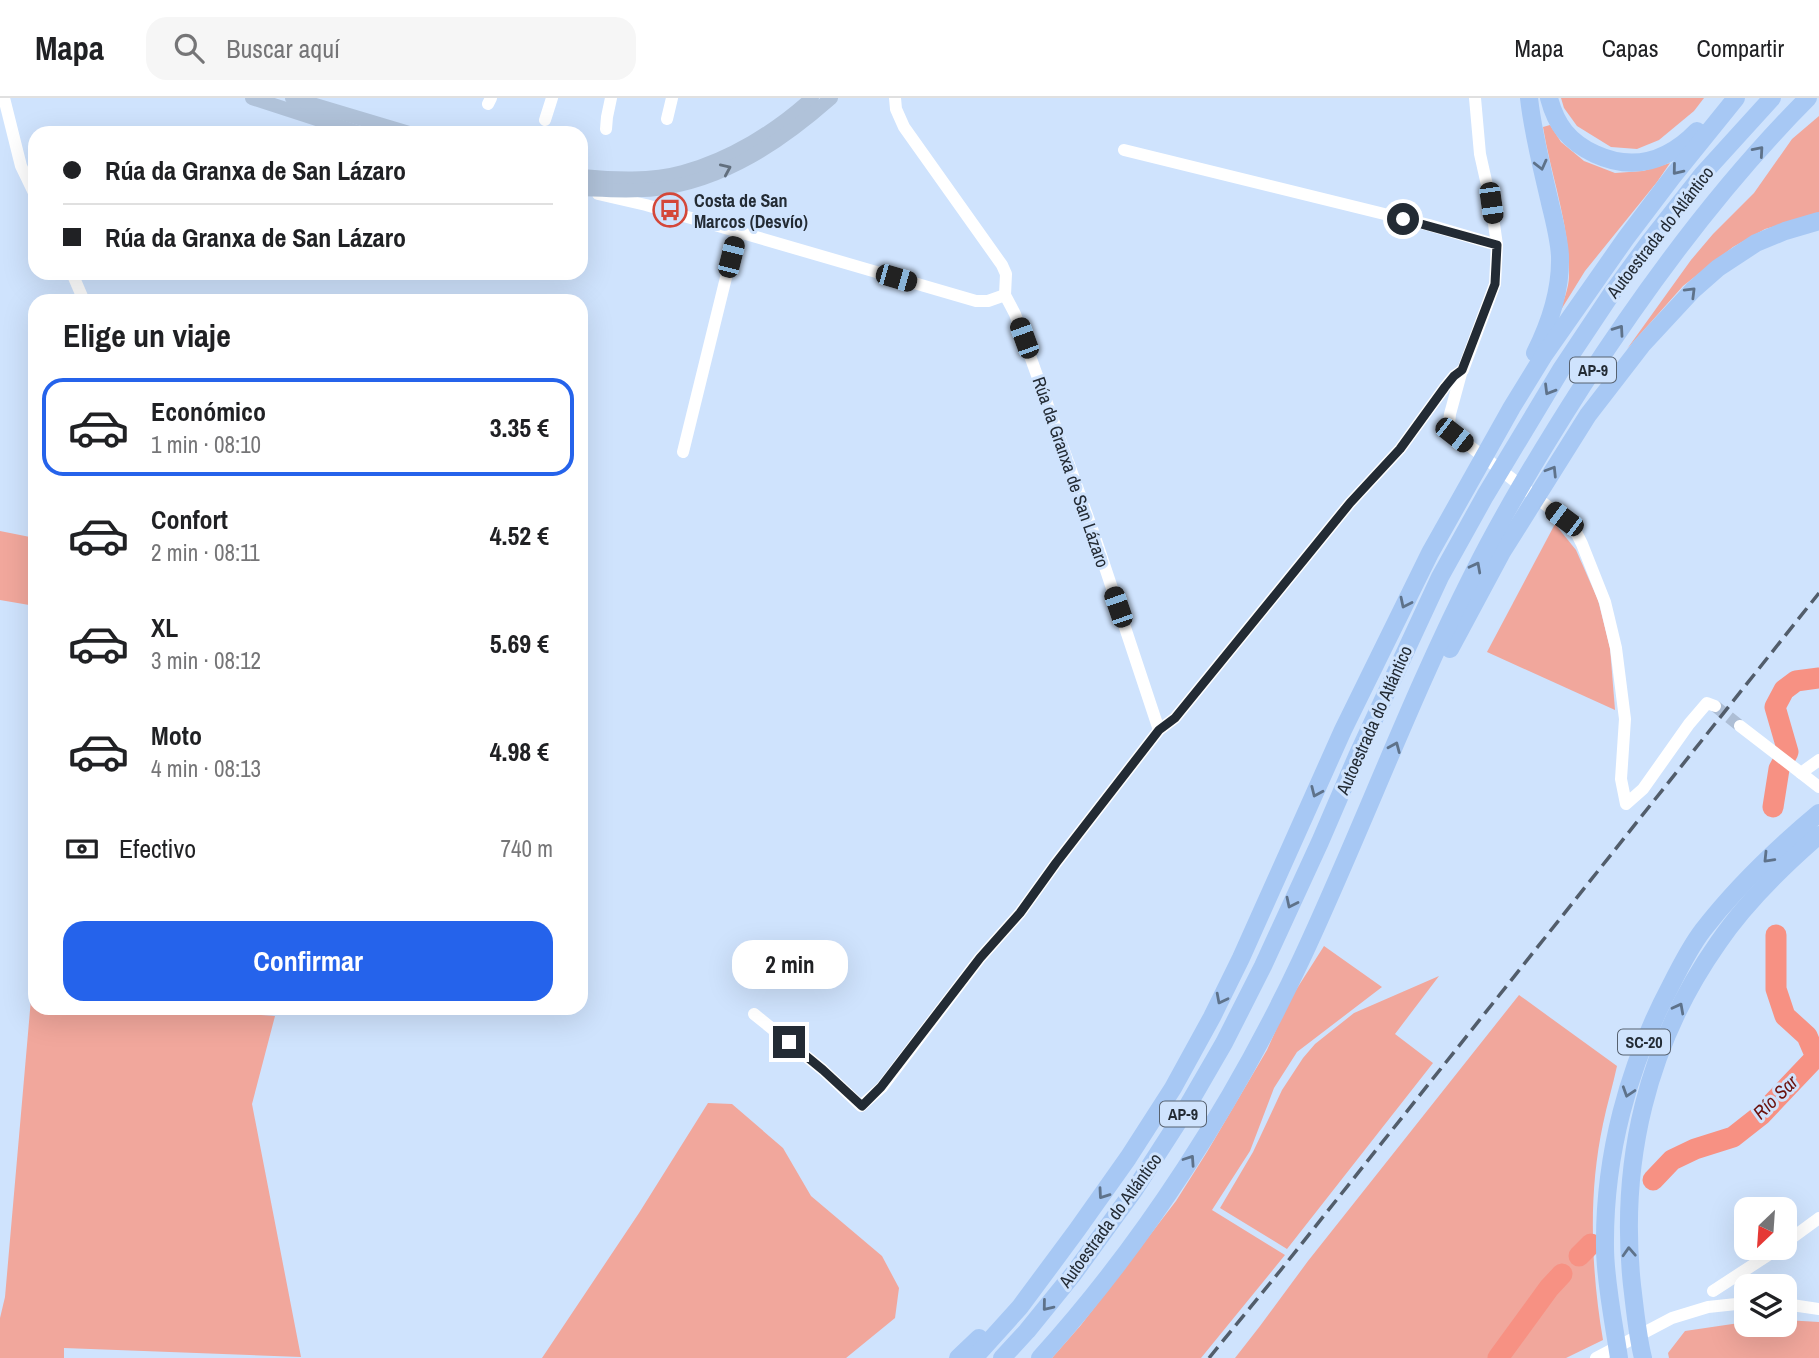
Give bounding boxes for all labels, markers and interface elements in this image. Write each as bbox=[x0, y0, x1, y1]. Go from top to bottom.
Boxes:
search box bbox=[146, 17, 636, 80]
text: Mapa bbox=[35, 26, 104, 70]
icon: search bbox=[170, 29, 208, 67]
text: Buscar aquí bbox=[226, 31, 340, 66]
text: Mapa bbox=[1514, 32, 1564, 64]
text: Capas bbox=[1602, 32, 1659, 64]
text: Compartir bbox=[1697, 32, 1784, 64]
one-way arrow bbox=[1751, 147, 1763, 160]
text: Rúa da Granxa de San Lázaro bbox=[105, 153, 406, 188]
one-way arrow bbox=[1533, 159, 1547, 171]
street label: Autoestrada do Atlántico bbox=[1600, 161, 1719, 304]
one-way arrow bbox=[1673, 162, 1686, 174]
one-way arrow bbox=[719, 163, 731, 177]
car bbox=[1478, 181, 1505, 225]
place label: Costa de San Marcos (Desvío) bbox=[694, 188, 808, 234]
bus stop icon: Costa de San Marcos (Desvío) bbox=[651, 191, 689, 229]
route start bbox=[1387, 203, 1419, 235]
text: Rúa da Granxa de San Lázaro bbox=[105, 220, 406, 255]
car bbox=[716, 234, 747, 280]
car bbox=[873, 262, 920, 294]
one-way arrow bbox=[1683, 287, 1696, 300]
text: Elige un viaje bbox=[63, 314, 231, 357]
car bbox=[1007, 315, 1042, 361]
one-way arrow bbox=[1611, 325, 1624, 338]
road number: AP-9 bbox=[1570, 358, 1616, 382]
street label: Rúa da Granxa de San Lázaro bbox=[1027, 373, 1115, 571]
one-way arrow bbox=[1544, 382, 1557, 395]
text: Económico bbox=[151, 394, 266, 429]
icon: car bbox=[67, 396, 130, 459]
text: 3.35 € bbox=[490, 410, 549, 445]
car bbox=[1431, 414, 1478, 456]
text: 1 min · 08:10 bbox=[151, 429, 261, 460]
one-way arrow bbox=[1544, 466, 1557, 479]
car bbox=[1541, 498, 1588, 540]
text: Confort bbox=[151, 502, 228, 537]
icon: car bbox=[67, 504, 130, 567]
text: 4.52 € bbox=[490, 518, 549, 553]
text: 2 min · 08:11 bbox=[151, 537, 260, 568]
one-way arrow bbox=[1468, 562, 1482, 574]
car bbox=[1102, 584, 1135, 630]
one-way arrow bbox=[1400, 596, 1414, 608]
text: XL bbox=[151, 610, 178, 645]
icon: car bbox=[67, 612, 130, 675]
text: 5.69 € bbox=[490, 626, 549, 661]
street label: Autoestrada do Atlántico bbox=[1329, 641, 1418, 799]
text: 3 min · 08:12 bbox=[151, 645, 261, 676]
text: Moto bbox=[151, 718, 202, 753]
icon: car bbox=[67, 720, 130, 783]
text: 4.98 € bbox=[490, 734, 549, 769]
one-way arrow bbox=[1387, 741, 1401, 754]
text: 4 min · 08:13 bbox=[151, 753, 261, 784]
one-way arrow bbox=[1310, 786, 1324, 798]
icon: cash bbox=[63, 830, 101, 868]
text: Efectivo bbox=[119, 831, 196, 866]
text: 740 m bbox=[501, 833, 553, 864]
one-way arrow bbox=[1764, 850, 1777, 863]
one-way arrow bbox=[1285, 896, 1299, 908]
button: Confirmar bbox=[63, 921, 553, 1001]
callout: 2 min bbox=[731, 940, 847, 990]
text: 2 min bbox=[765, 949, 815, 980]
one-way arrow bbox=[1215, 992, 1229, 1004]
one-way arrow bbox=[1671, 1003, 1685, 1015]
route end bbox=[773, 1026, 805, 1058]
road number: SC-20 bbox=[1618, 1030, 1670, 1054]
water label: Río Sar bbox=[1747, 1069, 1804, 1125]
one-way arrow bbox=[1622, 1085, 1636, 1098]
road number: AP-9 bbox=[1160, 1102, 1206, 1126]
street label: Autoestrada do Atlántico bbox=[1052, 1148, 1167, 1293]
one-way arrow bbox=[1182, 1155, 1194, 1168]
one-way arrow bbox=[1099, 1186, 1111, 1199]
north arrow bbox=[1734, 1197, 1797, 1260]
map controls bbox=[1734, 1197, 1797, 1337]
one-way arrow bbox=[1622, 1246, 1637, 1257]
button: layers bbox=[1734, 1274, 1797, 1337]
one-way arrow bbox=[1043, 1298, 1055, 1311]

